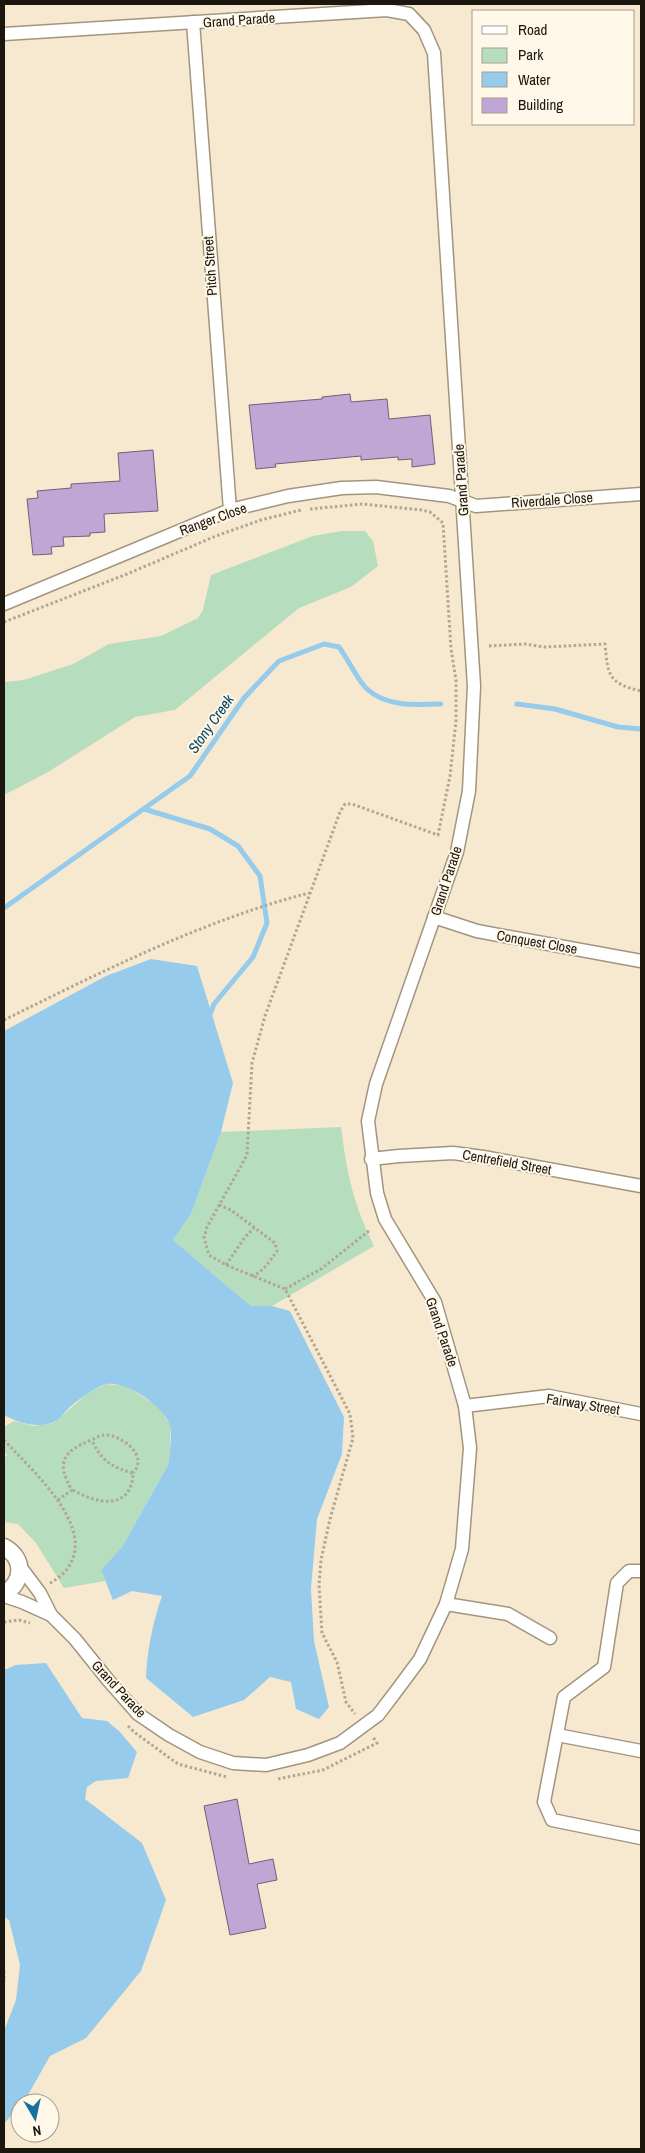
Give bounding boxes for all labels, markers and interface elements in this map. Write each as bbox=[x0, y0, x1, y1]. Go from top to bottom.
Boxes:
street label: Grand Parade bbox=[202, 9, 276, 31]
legend bbox=[472, 10, 635, 125]
text: Road bbox=[518, 19, 547, 40]
text: Park bbox=[518, 44, 544, 65]
text: Water bbox=[518, 69, 550, 90]
text: Building bbox=[518, 94, 563, 115]
street label: Pitch Street bbox=[199, 235, 221, 297]
street label: Grand Parade bbox=[450, 443, 472, 517]
street label: Riverdale Close bbox=[511, 488, 593, 512]
street label: Ranger Close bbox=[177, 499, 249, 539]
water label: Stony Creek bbox=[183, 689, 239, 757]
street label: Grand Parade bbox=[426, 844, 466, 918]
street label: Conquest Close bbox=[495, 926, 579, 958]
street label: Centrefield Street bbox=[461, 1145, 553, 1179]
street label: Grand Parade bbox=[422, 1295, 462, 1369]
street label: Fairway Street bbox=[545, 1389, 621, 1419]
street label: Grand Parade bbox=[88, 1656, 150, 1722]
north arrow bbox=[10, 2093, 60, 2143]
text: N bbox=[32, 2121, 43, 2140]

